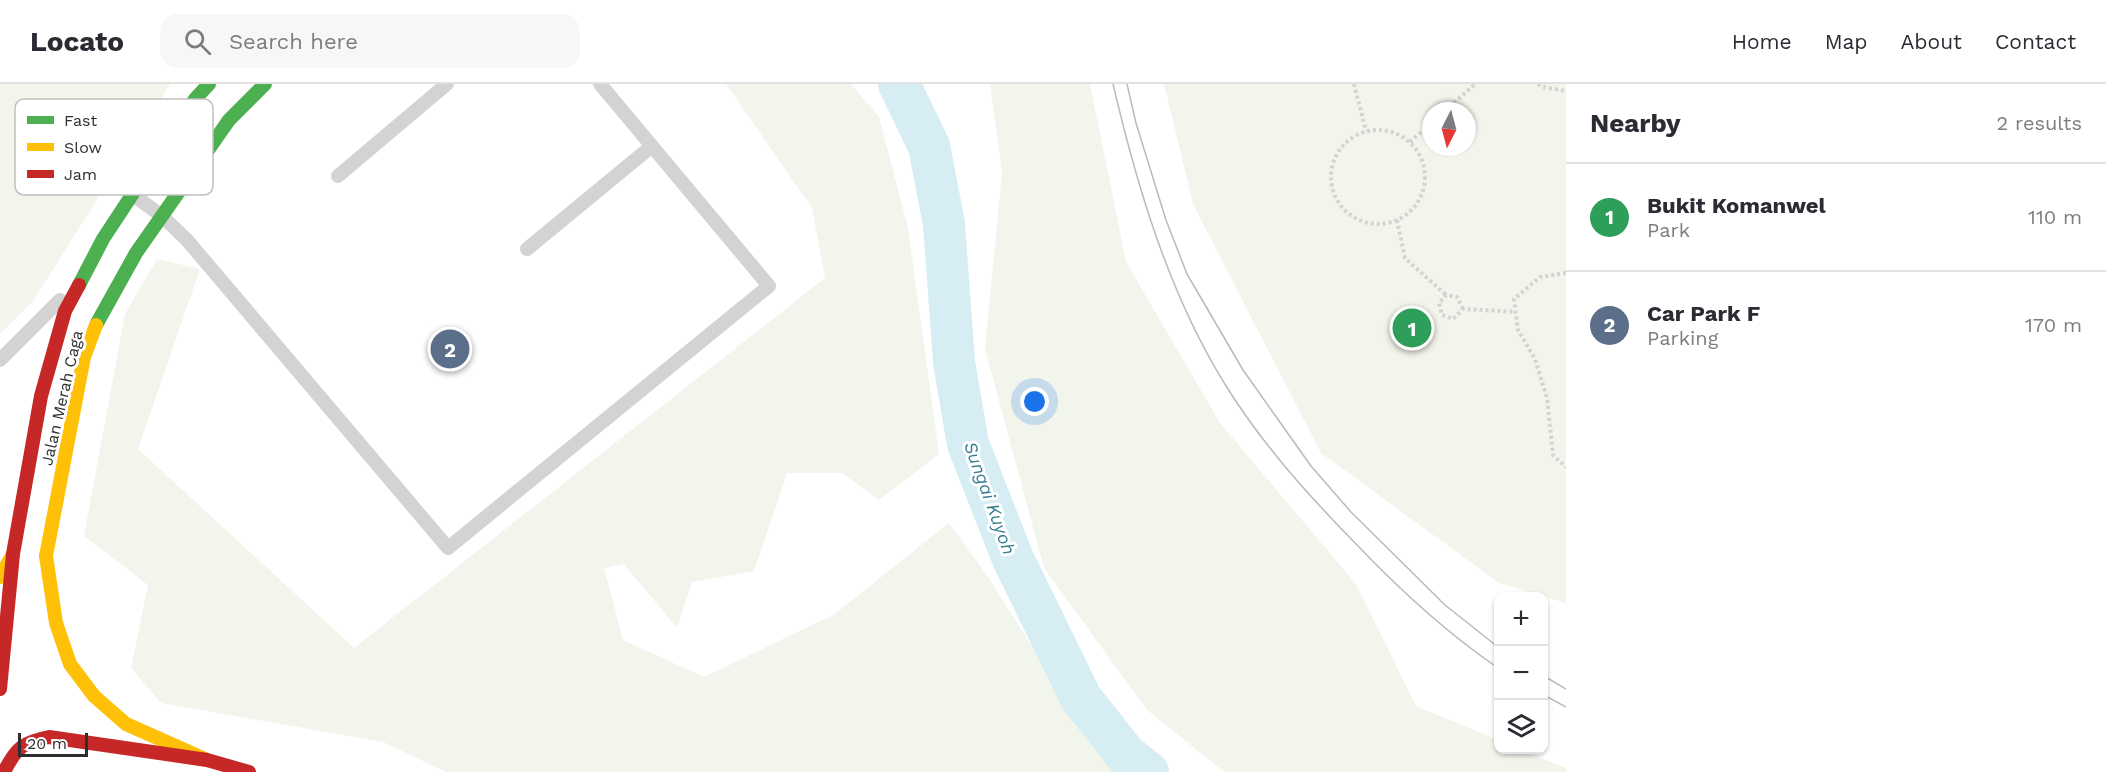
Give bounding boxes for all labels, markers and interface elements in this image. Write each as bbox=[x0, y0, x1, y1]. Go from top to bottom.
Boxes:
search box bbox=[160, 14, 580, 68]
text: Locato bbox=[30, 25, 124, 58]
icon: search bbox=[181, 25, 214, 58]
text: Search here bbox=[229, 29, 358, 54]
text: Home bbox=[1732, 29, 1792, 54]
text: Map bbox=[1825, 29, 1868, 54]
text: About bbox=[1901, 29, 1962, 54]
text: Contact bbox=[1995, 29, 2076, 54]
legend bbox=[15, 99, 213, 195]
north arrow bbox=[1422, 102, 1476, 156]
text: Nearby bbox=[1590, 108, 1681, 138]
text: Fast bbox=[64, 111, 97, 130]
text: 2 results bbox=[1997, 111, 2082, 135]
text: Slow bbox=[64, 138, 102, 157]
text: Jam bbox=[64, 165, 97, 184]
text: Bukit Komanwel bbox=[1647, 193, 1826, 218]
text: 1 bbox=[1605, 205, 1614, 229]
text: 110 m bbox=[2028, 205, 2082, 229]
text: Park bbox=[1647, 218, 1690, 242]
text: Car Park F bbox=[1647, 301, 1760, 326]
pin: 1 bbox=[1392, 306, 1432, 350]
text: 2 bbox=[1604, 313, 1615, 337]
text: 170 m bbox=[2025, 313, 2082, 337]
pin: 2 bbox=[430, 326, 470, 372]
text: Parking bbox=[1647, 326, 1718, 350]
street label: Jalan Merah Caga bbox=[37, 329, 87, 467]
your location bbox=[1020, 387, 1049, 416]
water label: Sungai Kuyoh bbox=[960, 439, 1020, 557]
map controls bbox=[1494, 592, 1548, 754]
button: + bbox=[1494, 592, 1548, 646]
button: − bbox=[1494, 646, 1548, 700]
button: layers bbox=[1494, 700, 1548, 754]
scale bar bbox=[18, 730, 88, 758]
text: 20 m bbox=[27, 734, 67, 753]

